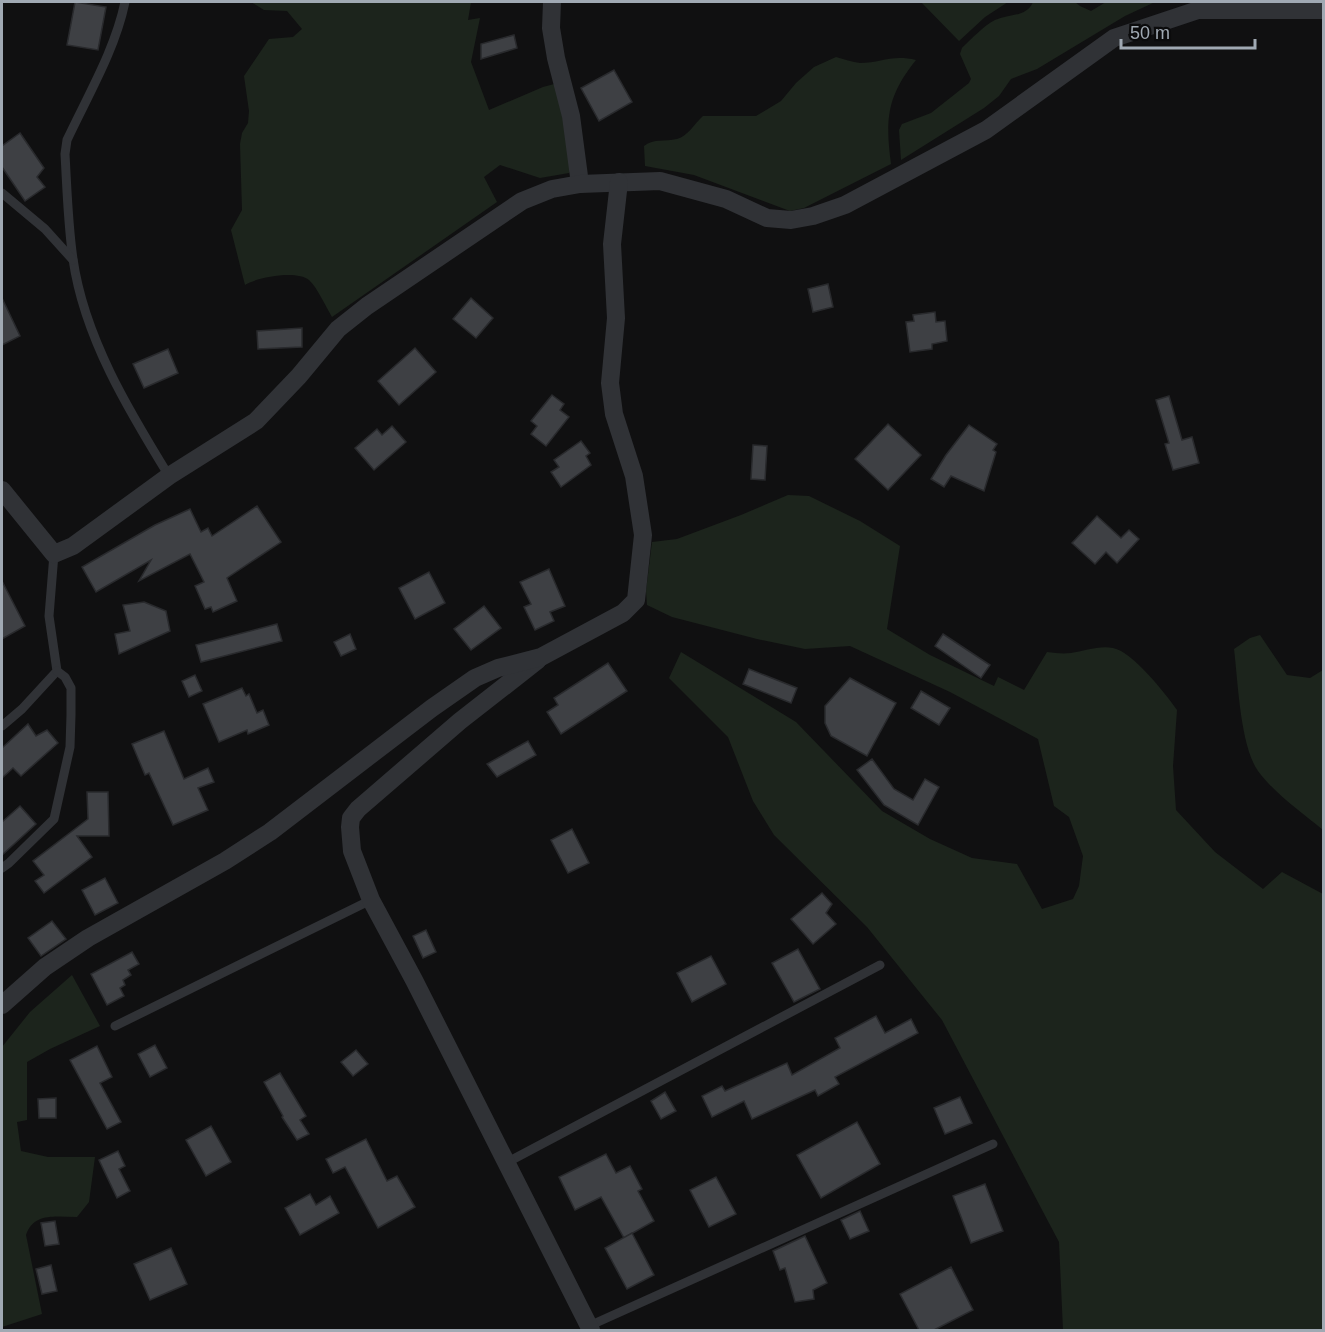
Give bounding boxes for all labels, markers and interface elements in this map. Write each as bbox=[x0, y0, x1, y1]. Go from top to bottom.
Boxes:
scale bar bbox=[1121, 12, 1254, 50]
text: 50 m bbox=[1130, 23, 1170, 43]

